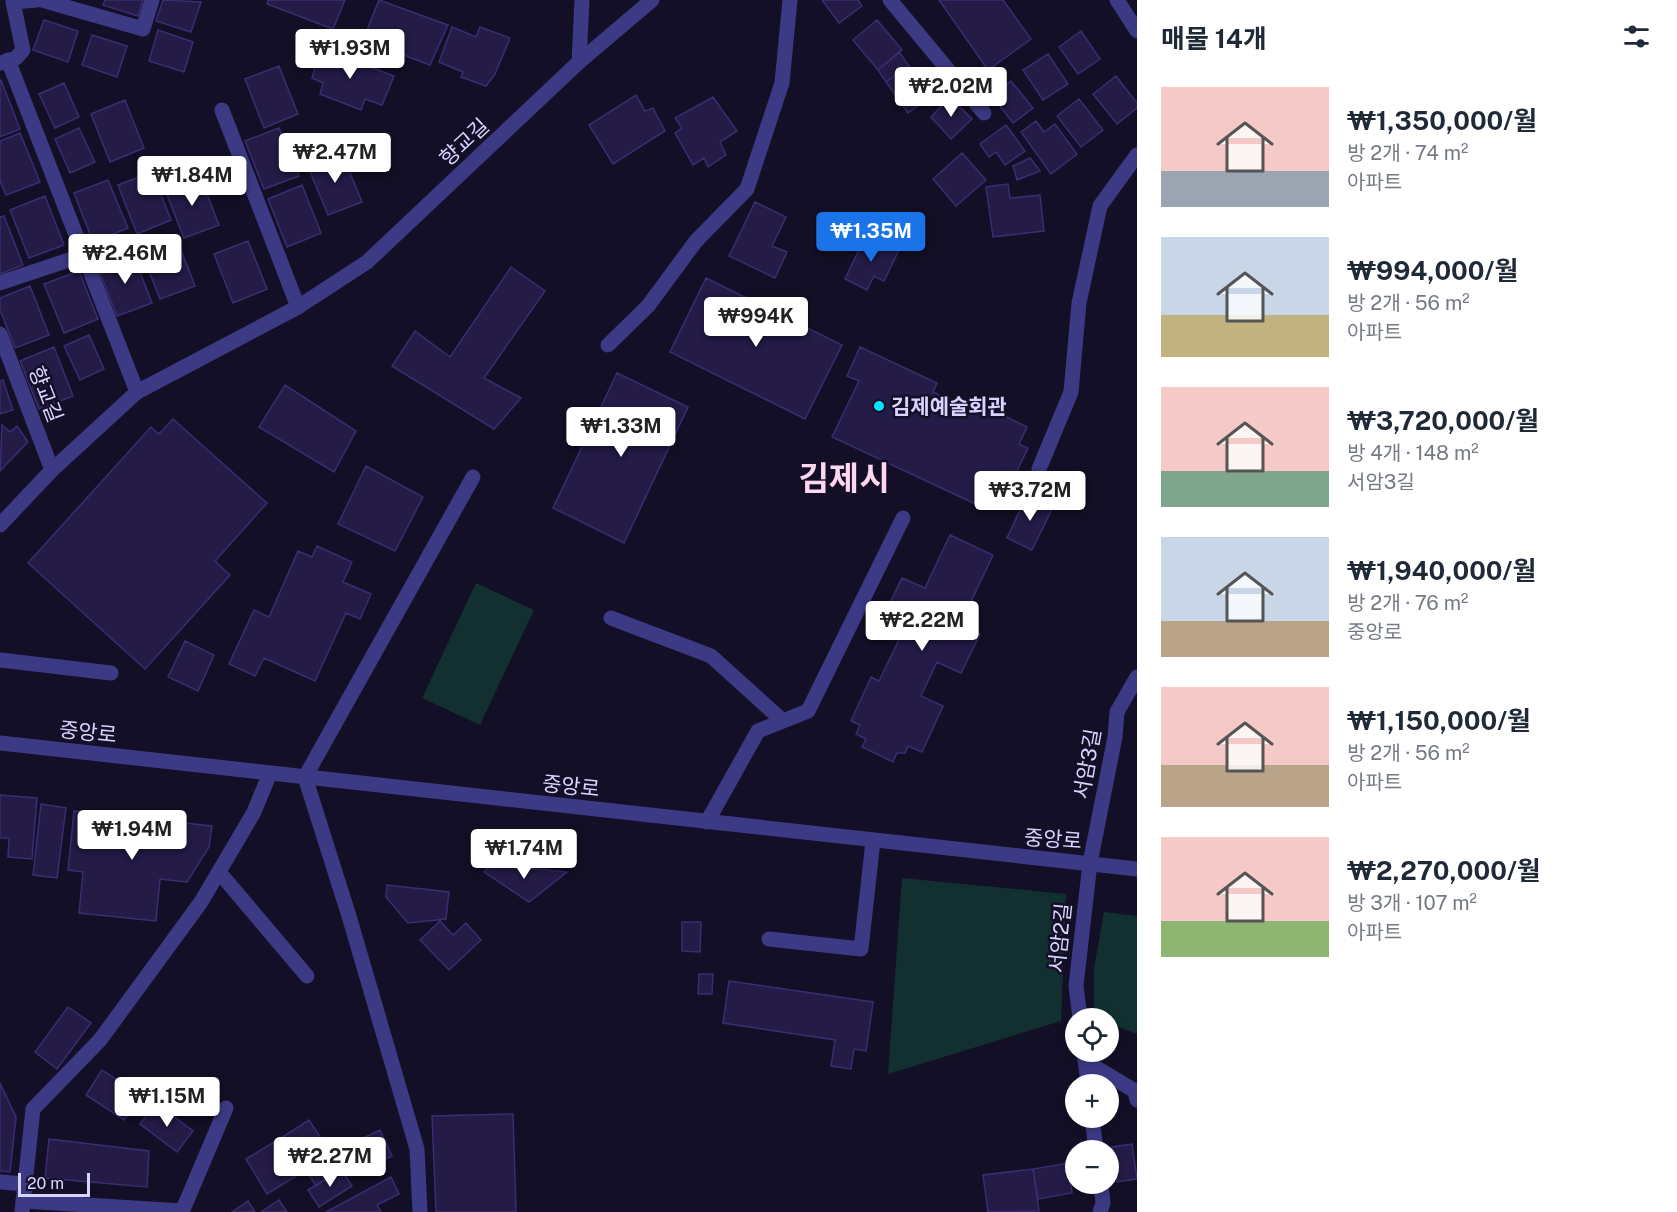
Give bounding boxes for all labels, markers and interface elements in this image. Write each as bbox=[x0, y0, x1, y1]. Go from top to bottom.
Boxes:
icon: filters bbox=[1620, 20, 1653, 53]
text: 매물 14개 bbox=[1161, 23, 1267, 54]
pin: ₩1.93M bbox=[301, 29, 399, 80]
text: ₩1.93M bbox=[309, 36, 391, 60]
pin: ₩2.02M bbox=[902, 67, 1000, 118]
text: ₩2.02M bbox=[909, 74, 993, 98]
text: ₩1,350,000/월 bbox=[1347, 105, 1537, 136]
icon: home bbox=[1209, 111, 1281, 183]
street label: 향교길 bbox=[434, 113, 494, 171]
pin: ₩2.47M bbox=[286, 133, 384, 184]
text: ₩2.47M bbox=[293, 140, 377, 164]
text: 방 2개 · 74 m² bbox=[1347, 141, 1468, 165]
pin: ₩1.84M bbox=[143, 156, 241, 207]
text: ₩1.84M bbox=[151, 163, 233, 187]
text: 아파트 bbox=[1347, 170, 1402, 194]
pin: ₩1.35M bbox=[822, 212, 920, 263]
text: ₩1.35M bbox=[830, 219, 912, 243]
pin: ₩2.46M bbox=[76, 234, 174, 285]
text: ₩2.46M bbox=[82, 241, 168, 265]
text: ₩994,000/월 bbox=[1347, 255, 1518, 286]
icon: home bbox=[1209, 261, 1281, 333]
text: 방 2개 · 56 m² bbox=[1347, 291, 1470, 315]
pin: ₩994K bbox=[714, 297, 798, 348]
text: ₩994K bbox=[718, 304, 794, 328]
text: 아파트 bbox=[1347, 320, 1402, 344]
street label: 향교길 bbox=[24, 362, 68, 426]
place label: 김제예술회관 bbox=[891, 394, 1007, 419]
marker: 김제예술회관 bbox=[872, 399, 886, 413]
text: ₩3,720,000/월 bbox=[1347, 405, 1539, 436]
pin: ₩1.33M bbox=[572, 407, 670, 458]
icon: home bbox=[1209, 411, 1281, 483]
text: ₩1.33M bbox=[580, 414, 662, 438]
text: 방 4개 · 148 m² bbox=[1347, 441, 1479, 465]
district label: 김제시 bbox=[798, 459, 890, 497]
text: 서암3길 bbox=[1347, 470, 1415, 494]
pin: ₩3.72M bbox=[981, 471, 1079, 522]
text: ₩3.72M bbox=[988, 478, 1072, 502]
text: ₩1,940,000/월 bbox=[1347, 555, 1536, 586]
icon: home bbox=[1209, 561, 1281, 633]
text: 방 2개 · 76 m² bbox=[1347, 591, 1468, 615]
pin: ₩2.22M bbox=[873, 601, 971, 652]
text: ₩2.22M bbox=[880, 608, 964, 632]
text: 중앙로 bbox=[1347, 620, 1402, 644]
text: ₩1,150,000/월 bbox=[1347, 705, 1531, 736]
icon: home bbox=[1209, 711, 1281, 783]
street label: 중앙로 bbox=[58, 717, 118, 747]
street label: 서암3길 bbox=[1069, 727, 1105, 801]
text: 방 2개 · 56 m² bbox=[1347, 741, 1470, 765]
text: 아파트 bbox=[1347, 770, 1402, 794]
street label: 중앙로 bbox=[541, 771, 601, 801]
pin: ₩1.94M bbox=[83, 810, 181, 861]
text: ₩1.94M bbox=[92, 817, 172, 841]
street label: 중앙로 bbox=[1023, 825, 1083, 853]
pin: ₩1.74M bbox=[475, 829, 573, 880]
text: ₩1.74M bbox=[485, 836, 563, 860]
text: ₩2,270,000/월 bbox=[1347, 855, 1541, 886]
icon: home bbox=[1209, 861, 1281, 933]
text: 방 3개 · 107 m² bbox=[1347, 891, 1477, 915]
street label: 서암2길 bbox=[1044, 902, 1076, 974]
text: 아파트 bbox=[1347, 920, 1402, 944]
map controls bbox=[1065, 1008, 1119, 1194]
button: locate bbox=[1065, 1008, 1119, 1062]
button: + bbox=[1065, 1074, 1119, 1128]
pin: ₩1.15M bbox=[118, 1077, 216, 1128]
text: ₩1.15M bbox=[129, 1084, 205, 1108]
pin: ₩2.27M bbox=[281, 1137, 379, 1188]
button: − bbox=[1065, 1140, 1119, 1194]
text: ₩2.27M bbox=[288, 1144, 372, 1168]
scale bar bbox=[18, 1170, 90, 1198]
text: 20 m bbox=[27, 1174, 64, 1193]

